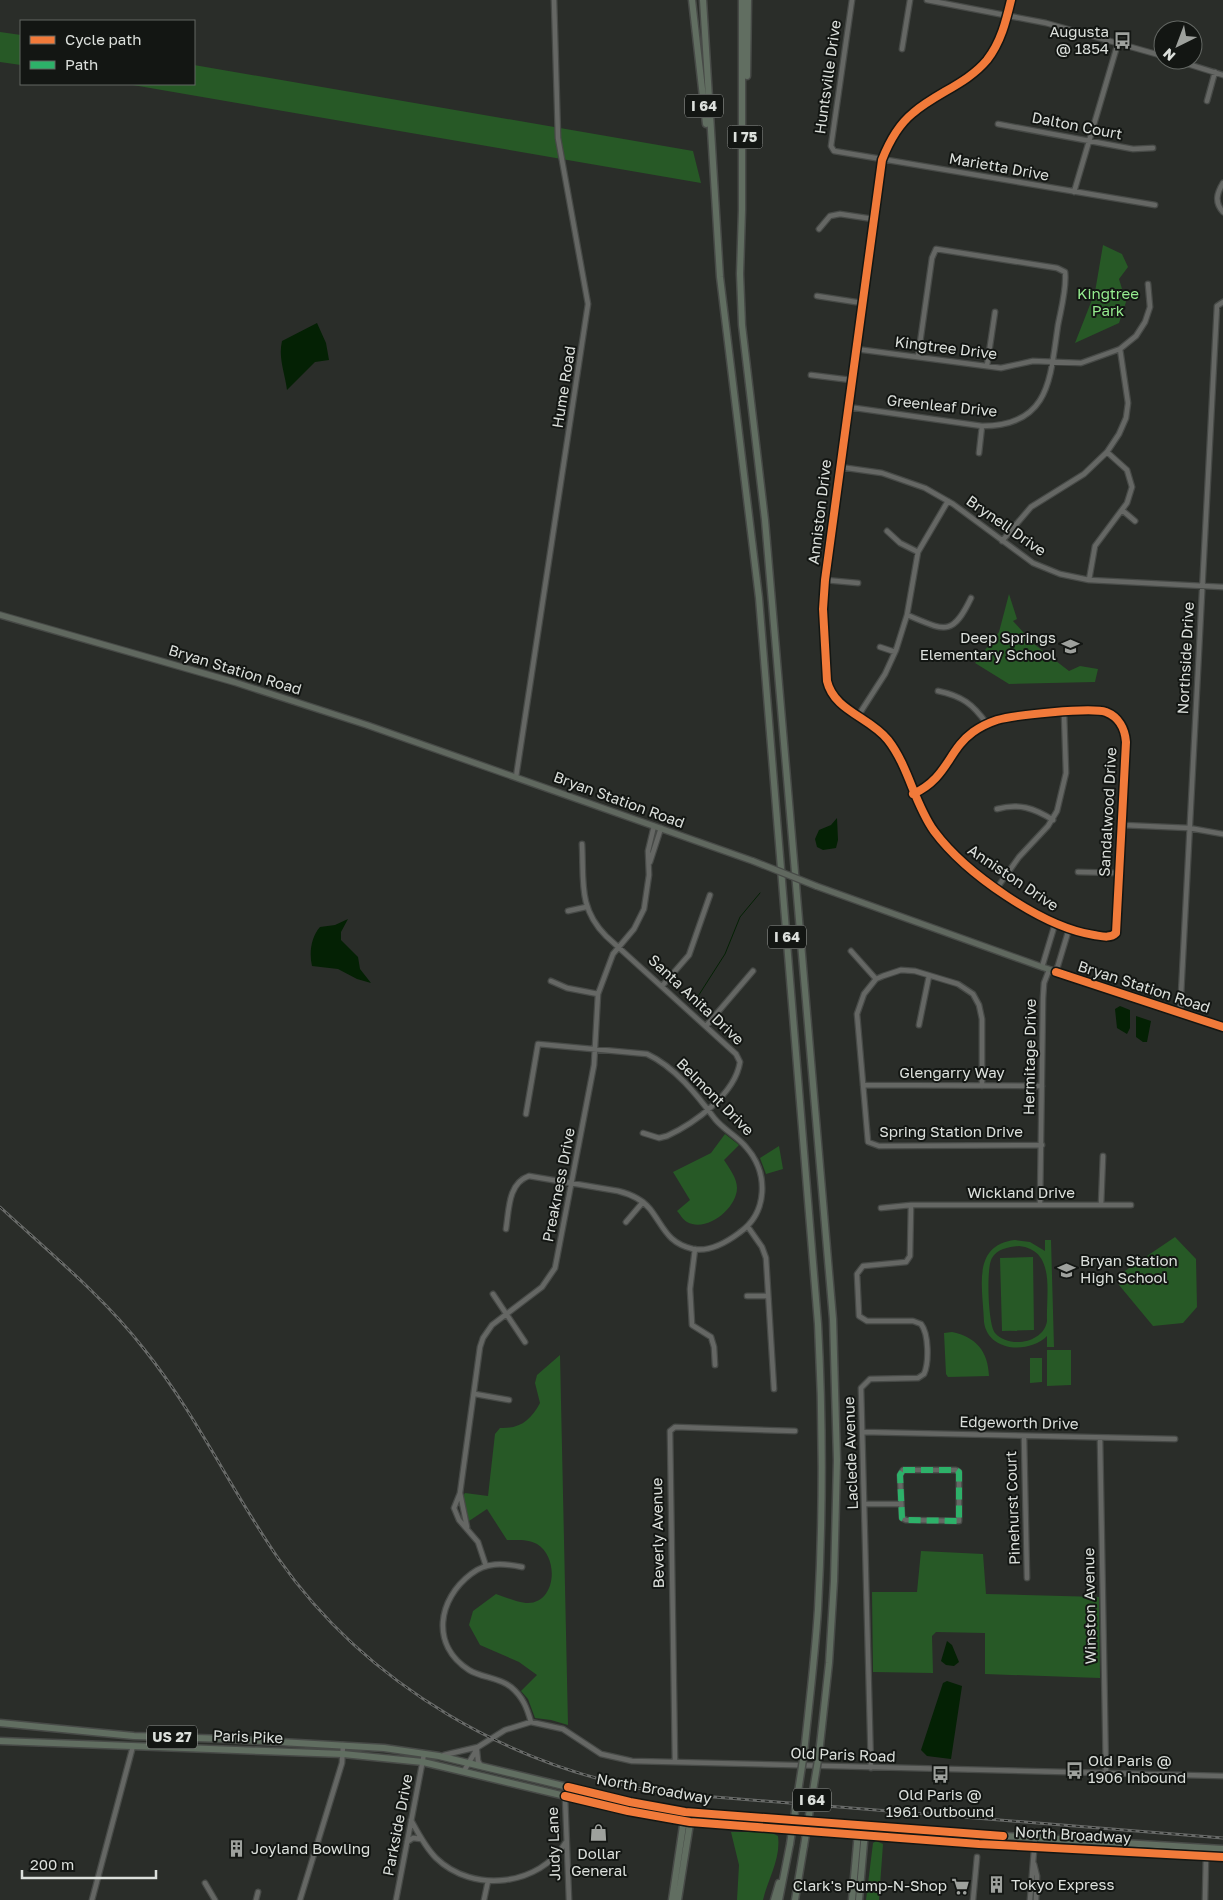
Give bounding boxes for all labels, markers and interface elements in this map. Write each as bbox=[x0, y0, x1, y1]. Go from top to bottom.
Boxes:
street label: Huntsville Drive bbox=[810, 18, 844, 135]
legend bbox=[20, 20, 195, 85]
north arrow bbox=[1153, 20, 1203, 70]
place label: Augusta @ 1854 bbox=[1049, 22, 1109, 57]
text: Cycle path bbox=[65, 30, 141, 48]
bus stop icon: Augusta @ 1854 bbox=[1113, 31, 1133, 51]
text: N bbox=[1159, 45, 1179, 65]
text: Path bbox=[65, 55, 98, 73]
road number: I 64 bbox=[685, 94, 723, 118]
street label: Dalton Court bbox=[1030, 107, 1124, 143]
road number: I 75 bbox=[728, 125, 762, 148]
street label: Marietta Drive bbox=[948, 148, 1051, 184]
park label: Kingtree Park bbox=[1077, 284, 1139, 319]
street label: Kingtree Drive bbox=[894, 332, 999, 362]
street label: Hume Road bbox=[548, 344, 578, 429]
street label: Greenleaf Drive bbox=[886, 390, 999, 420]
street label: Anniston Drive bbox=[804, 458, 834, 565]
street label: Brynell Drive bbox=[963, 491, 1050, 559]
street label: Northside Drive bbox=[1173, 601, 1197, 715]
place label: Deep Springs Elementary School bbox=[920, 628, 1056, 663]
school or university icon: Deep Springs Elementary School bbox=[1060, 637, 1080, 657]
street label: Bryan Station Road bbox=[167, 640, 304, 698]
street label: Sandalwood Drive bbox=[1095, 746, 1119, 877]
street label: Bryan Station Road bbox=[551, 767, 687, 831]
street label: Anniston Drive bbox=[965, 840, 1063, 914]
road number: I 64 bbox=[768, 926, 806, 949]
street label: Santa Anita Drive bbox=[645, 950, 748, 1048]
street label: Bryan Station Road bbox=[1076, 956, 1213, 1016]
street label: Hermitage Drive bbox=[1019, 998, 1039, 1115]
street label: Belmont Drive bbox=[673, 1054, 758, 1139]
street label: Glengarry Way bbox=[899, 1063, 1005, 1081]
street label: Spring Station Drive bbox=[879, 1122, 1023, 1140]
street label: Preakness Drive bbox=[538, 1126, 578, 1243]
street label: Wickland Drive bbox=[967, 1183, 1075, 1201]
place label: Bryan Station High School bbox=[1080, 1251, 1178, 1286]
school or university icon: Bryan Station High School bbox=[1056, 1260, 1076, 1280]
street label: Laclede Avenue bbox=[839, 1396, 861, 1510]
street label: Edgeworth Drive bbox=[959, 1412, 1079, 1432]
street label: Pinehurst Court bbox=[1001, 1451, 1023, 1565]
street label: Beverly Avenue bbox=[647, 1477, 667, 1589]
street label: Winston Avenue bbox=[1079, 1547, 1099, 1664]
road number: US 27 bbox=[147, 1725, 197, 1748]
street label: Paris Pike bbox=[213, 1726, 284, 1746]
street label: Old Paris Road bbox=[790, 1743, 896, 1765]
place label: Old Paris @ 1906 Inbound bbox=[1088, 1751, 1186, 1786]
bus stop icon: Old Paris @ 1906 Inbound bbox=[1064, 1760, 1084, 1780]
bus stop icon: Old Paris @ 1961 Outbound bbox=[930, 1764, 950, 1784]
street label: North Broadway bbox=[595, 1769, 714, 1807]
street label: Parkside Drive bbox=[378, 1772, 416, 1877]
place label: Old Paris @ 1961 Outbound bbox=[886, 1785, 994, 1820]
road number: I 64 bbox=[793, 1788, 831, 1812]
street label: Judy Lane bbox=[543, 1807, 563, 1881]
street label: North Broadway bbox=[1014, 1822, 1132, 1846]
shop icon: Dollar General bbox=[589, 1823, 609, 1843]
building icon: Joyland Bowling bbox=[227, 1839, 247, 1859]
place label: Joyland Bowling bbox=[251, 1839, 370, 1857]
place label: Dollar General bbox=[571, 1844, 627, 1879]
scale bar bbox=[22, 1848, 156, 1880]
text: 200 m bbox=[30, 1855, 74, 1873]
building icon: Tokyo Express bbox=[987, 1875, 1007, 1895]
place label: Tokyo Express bbox=[1011, 1875, 1114, 1893]
place label: Clark's Pump-N-Shop bbox=[793, 1876, 947, 1894]
supermarket icon: Clark's Pump-N-Shop bbox=[951, 1876, 971, 1896]

